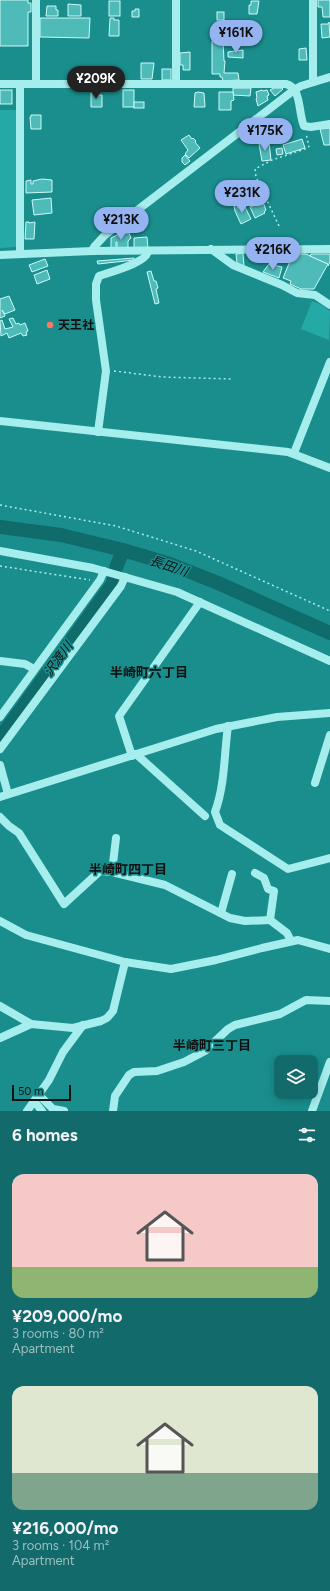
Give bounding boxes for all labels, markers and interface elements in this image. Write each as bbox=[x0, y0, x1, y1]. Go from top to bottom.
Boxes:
pin: ¥161K bbox=[208, 20, 264, 54]
text: ¥161K bbox=[219, 25, 253, 40]
pin: ¥209K bbox=[68, 66, 124, 100]
text: ¥209K bbox=[76, 71, 116, 86]
pin: ¥175K bbox=[237, 118, 293, 152]
text: ¥175K bbox=[247, 123, 283, 138]
pin: ¥231K bbox=[214, 180, 270, 214]
text: ¥231K bbox=[224, 185, 260, 200]
pin: ¥213K bbox=[93, 207, 149, 241]
text: ¥213K bbox=[103, 212, 139, 227]
pin: ¥216K bbox=[245, 237, 301, 271]
text: ¥216K bbox=[255, 242, 291, 257]
place label: 天王社 bbox=[58, 318, 94, 332]
marker: 天王社 bbox=[45, 320, 55, 330]
water label: 長田川 bbox=[148, 553, 192, 580]
water label: 沢渡川 bbox=[40, 637, 77, 679]
district label: 半崎町六丁目 bbox=[110, 665, 188, 680]
district label: 半崎町四丁目 bbox=[89, 862, 167, 877]
district label: 半崎町三丁目 bbox=[173, 1038, 251, 1053]
map controls bbox=[274, 1055, 318, 1099]
button: layers bbox=[274, 1055, 318, 1099]
scale bar bbox=[12, 1083, 71, 1102]
text: 50 m bbox=[18, 1085, 43, 1098]
icon: filters bbox=[296, 1124, 318, 1146]
text: 6 homes bbox=[12, 1125, 78, 1145]
icon: home bbox=[129, 1200, 201, 1272]
text: ¥209,000/mo bbox=[12, 1306, 122, 1326]
text: 3 rooms · 80 m² bbox=[12, 1326, 104, 1341]
text: Apartment bbox=[12, 1341, 75, 1356]
icon: home bbox=[129, 1412, 201, 1484]
text: ¥216,000/mo bbox=[12, 1518, 118, 1538]
text: 3 rooms · 104 m² bbox=[12, 1538, 109, 1553]
text: Apartment bbox=[12, 1553, 75, 1568]

